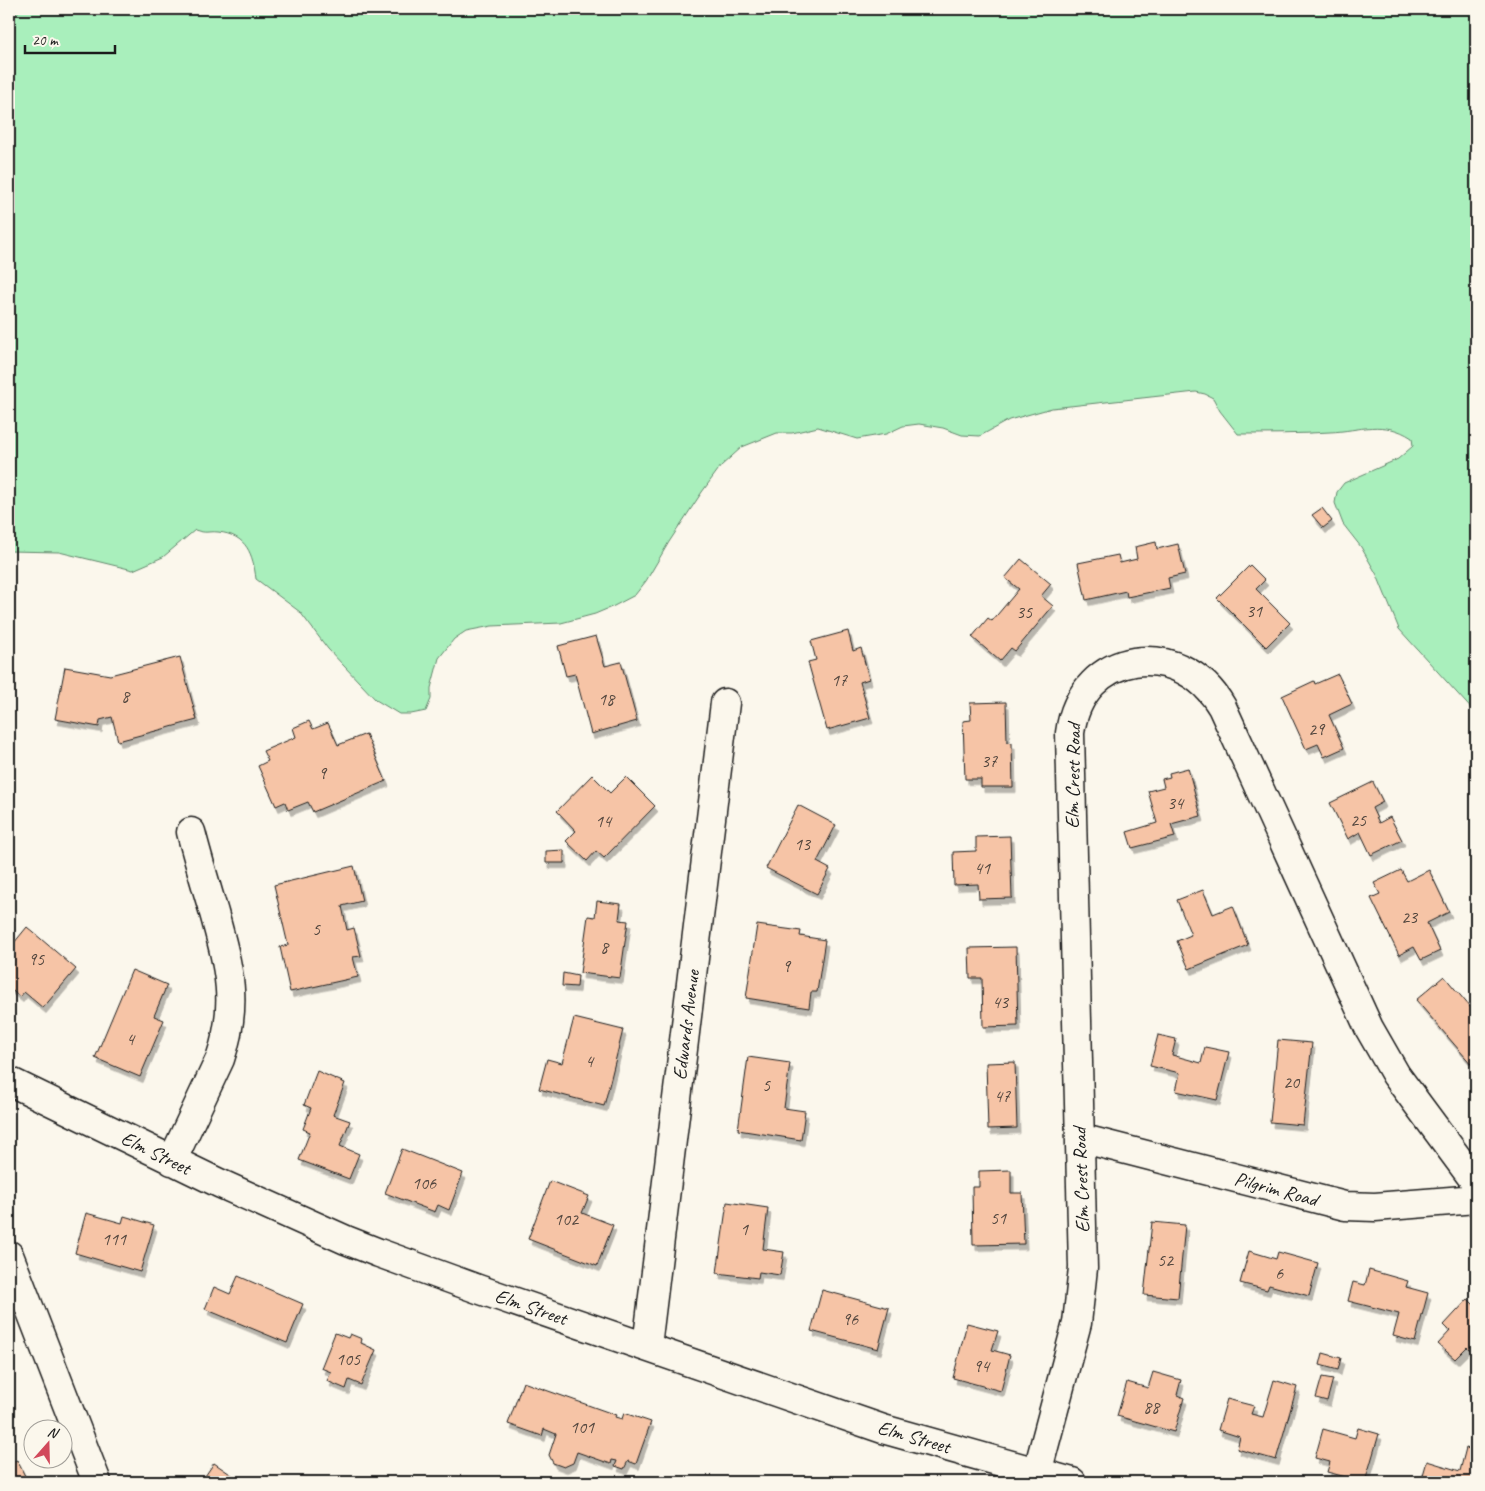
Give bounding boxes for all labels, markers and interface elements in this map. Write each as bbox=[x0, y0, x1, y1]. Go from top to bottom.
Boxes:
scale bar bbox=[25, 22, 115, 54]
text: 20 m bbox=[32, 31, 59, 50]
house number: 31 bbox=[1246, 600, 1263, 622]
house number: 35 bbox=[1016, 601, 1033, 623]
house number: 17 bbox=[831, 669, 848, 691]
house number: 8 bbox=[121, 685, 131, 707]
house number: 18 bbox=[598, 688, 616, 710]
house number: 29 bbox=[1308, 718, 1326, 740]
street label: Elm Crest Road bbox=[1060, 720, 1086, 829]
house number: 37 bbox=[981, 750, 998, 772]
house number: 9 bbox=[318, 762, 328, 784]
house number: 34 bbox=[1167, 792, 1185, 814]
house number: 25 bbox=[1350, 809, 1367, 831]
house number: 14 bbox=[595, 810, 613, 832]
house number: 13 bbox=[794, 833, 812, 855]
house number: 41 bbox=[974, 857, 991, 879]
house number: 23 bbox=[1401, 906, 1419, 928]
house number: 5 bbox=[312, 918, 321, 940]
house number: 8 bbox=[600, 936, 610, 958]
house number: 95 bbox=[28, 948, 45, 970]
house number: 9 bbox=[782, 955, 792, 977]
street label: Edwards Avenue bbox=[667, 967, 705, 1081]
house number: 43 bbox=[992, 991, 1010, 1013]
house number: 4 bbox=[126, 1028, 136, 1050]
house number: 4 bbox=[585, 1050, 595, 1072]
house number: 20 bbox=[1283, 1071, 1301, 1093]
house number: 5 bbox=[762, 1074, 771, 1096]
house number: 47 bbox=[994, 1085, 1011, 1107]
street label: Elm Crest Road bbox=[1067, 1124, 1095, 1233]
street label: Elm Street bbox=[117, 1126, 197, 1182]
street label: Pilgrim Road bbox=[1232, 1166, 1323, 1213]
house number: 106 bbox=[412, 1172, 437, 1194]
house number: 51 bbox=[990, 1207, 1007, 1229]
house number: 102 bbox=[554, 1208, 580, 1230]
house number: 1 bbox=[740, 1218, 749, 1240]
house number: 111 bbox=[102, 1228, 127, 1250]
house number: 52 bbox=[1157, 1249, 1175, 1271]
house number: 6 bbox=[1275, 1262, 1284, 1284]
street label: Elm Street bbox=[492, 1283, 572, 1332]
house number: 96 bbox=[842, 1308, 859, 1330]
house number: 105 bbox=[336, 1348, 361, 1370]
house number: 94 bbox=[973, 1355, 991, 1377]
house number: 88 bbox=[1143, 1396, 1161, 1418]
street label: Elm Street bbox=[875, 1415, 955, 1460]
house number: 101 bbox=[570, 1416, 595, 1438]
north arrow bbox=[22, 1418, 72, 1468]
text: N bbox=[45, 1423, 61, 1443]

